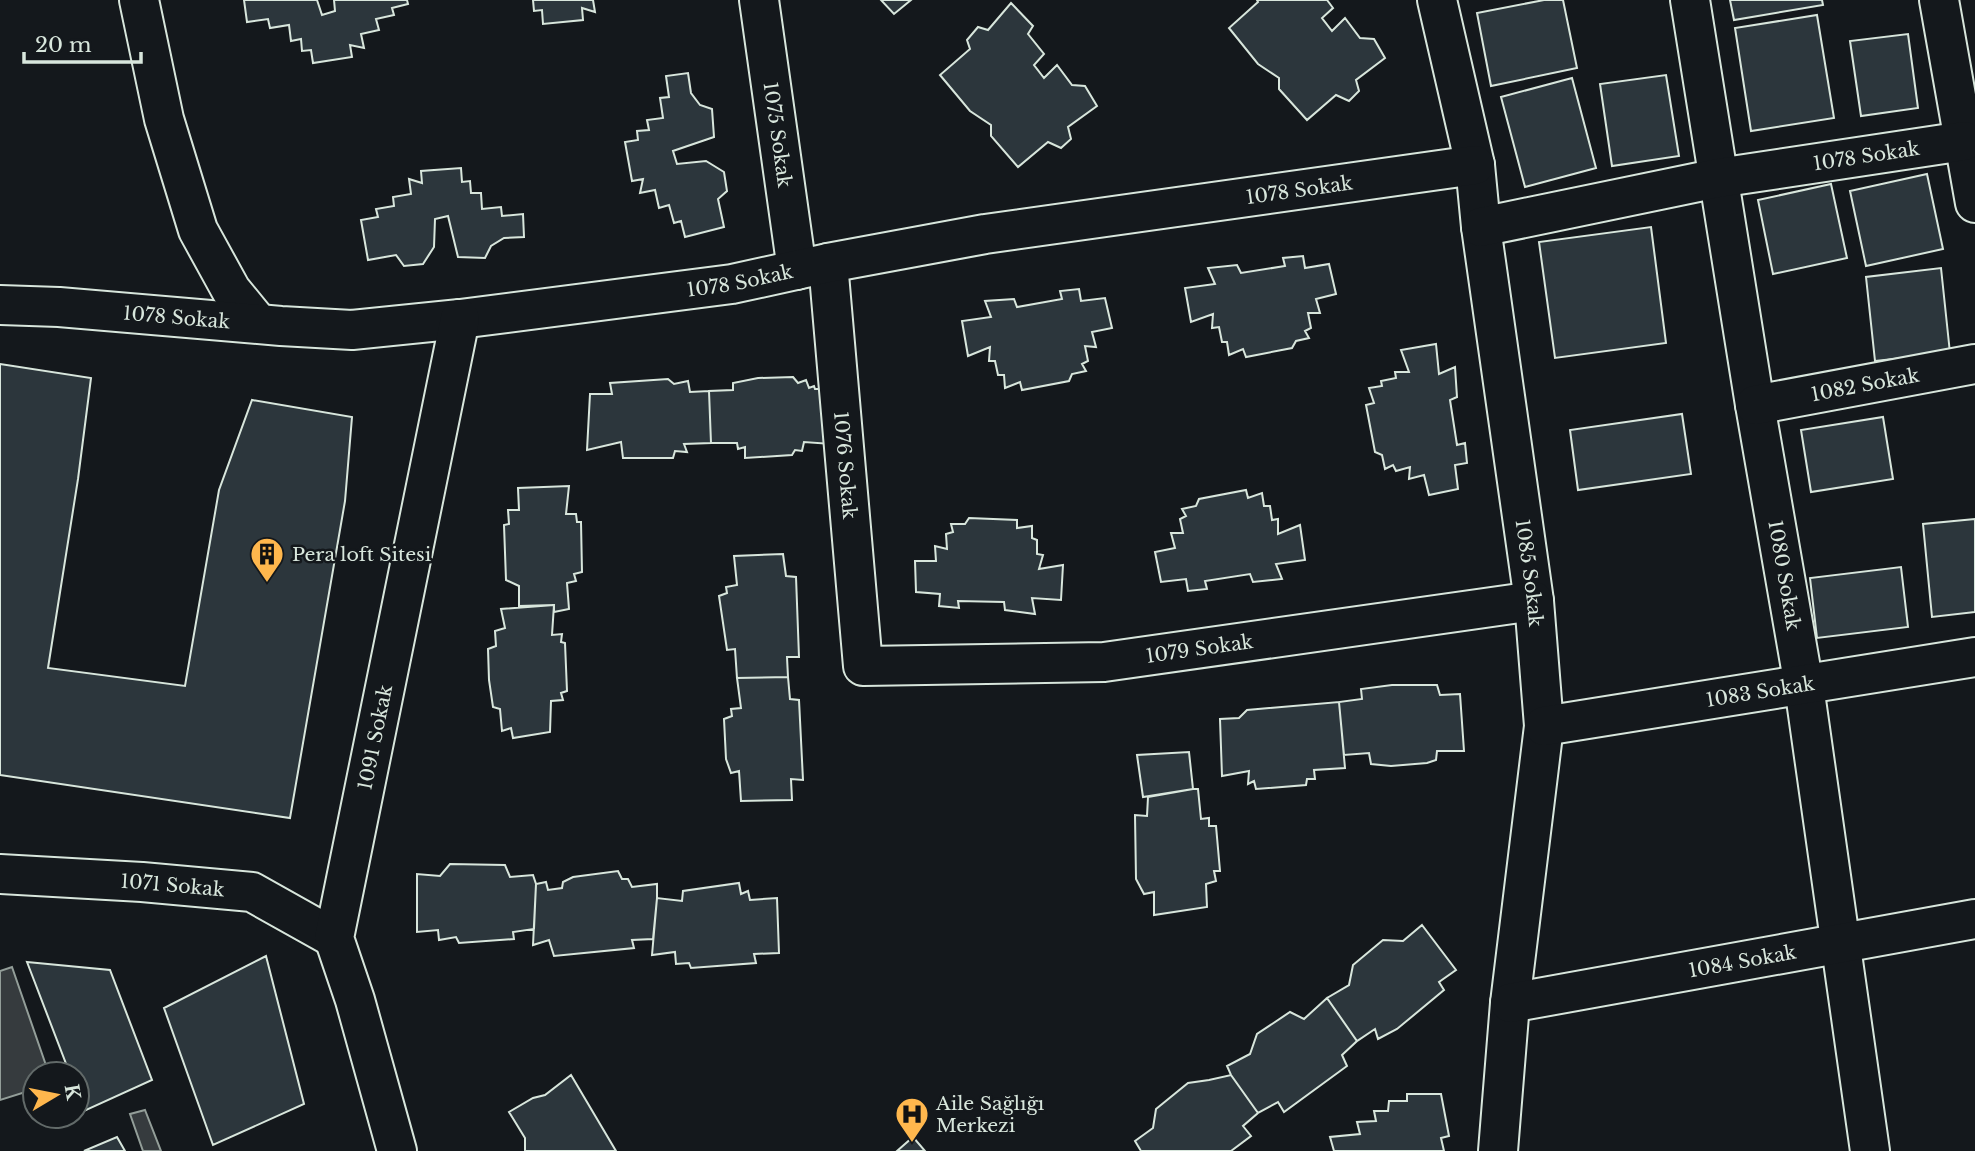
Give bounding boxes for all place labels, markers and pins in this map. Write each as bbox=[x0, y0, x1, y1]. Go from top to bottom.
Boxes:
building icon: Pera loft Sitesi bbox=[248, 535, 286, 584]
place label: Pera loft Sitesi bbox=[292, 543, 432, 566]
place label: Aile Sağlığı Merkezi bbox=[935, 1092, 1045, 1137]
hospital icon: Aile Sağlığı Merkezi bbox=[893, 1095, 931, 1144]

